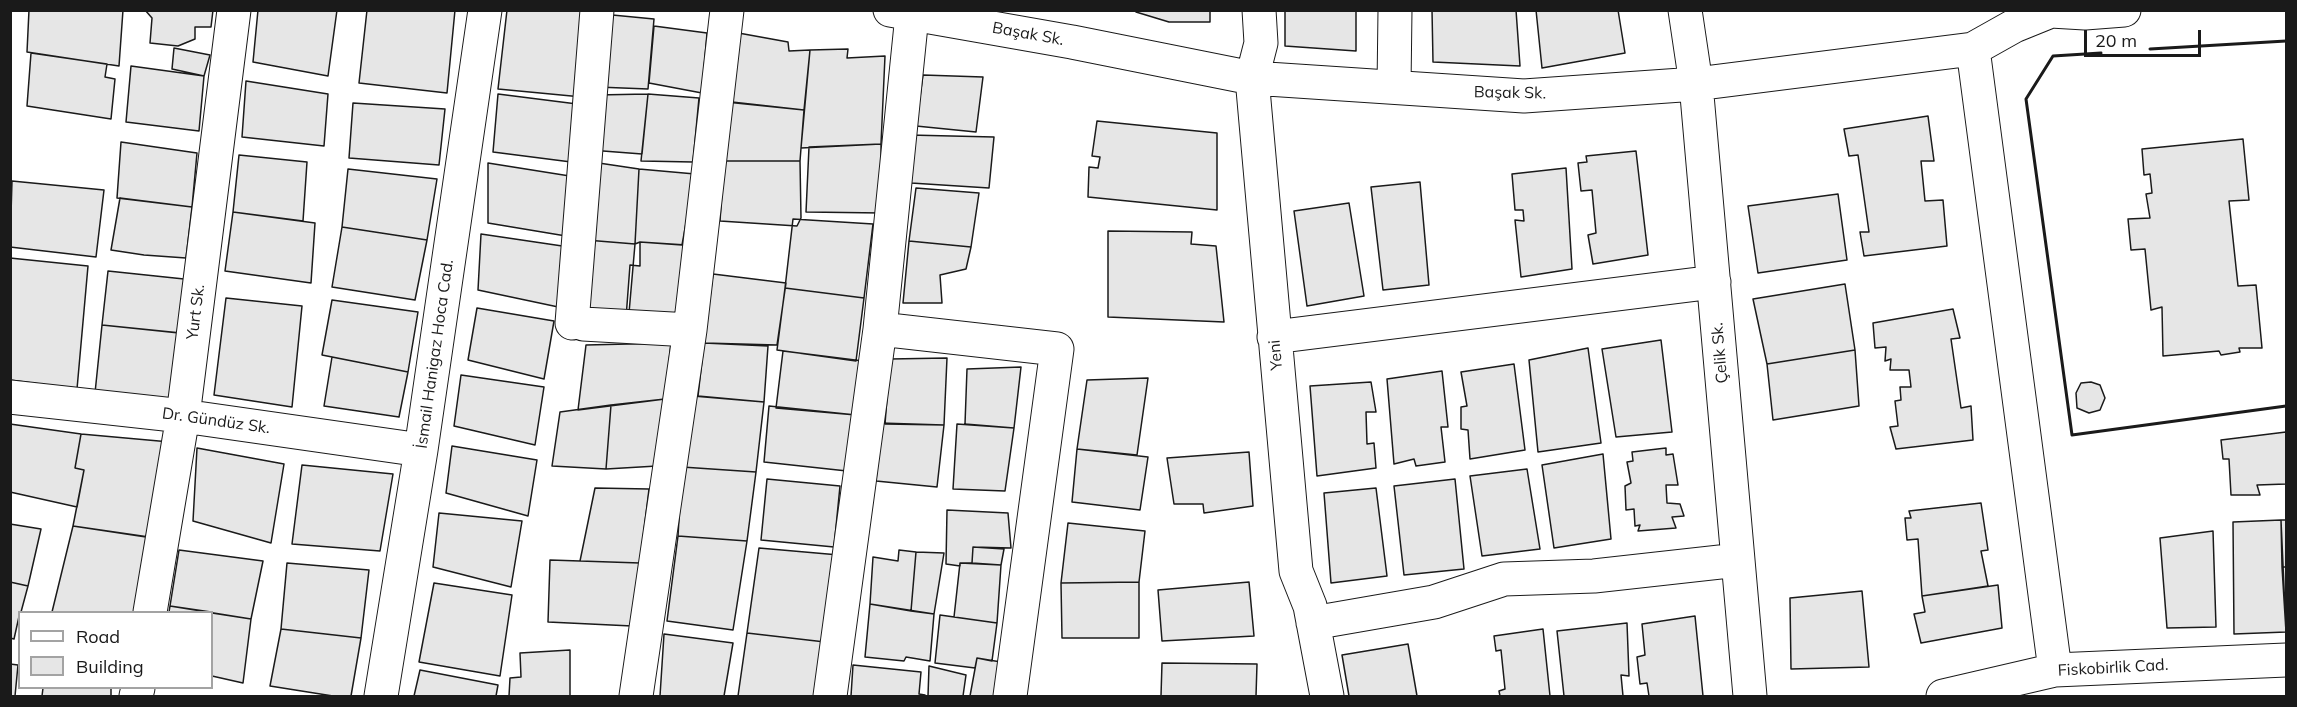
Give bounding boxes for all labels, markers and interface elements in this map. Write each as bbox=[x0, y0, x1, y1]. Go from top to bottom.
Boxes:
street label: Başak Sk. bbox=[991, 18, 1065, 50]
scale bar bbox=[2087, 18, 2204, 56]
text: 20 m bbox=[2095, 29, 2137, 52]
street label: Başak Sk. bbox=[1474, 83, 1546, 103]
street label: İsmail Hanigaz Hoca Cad. bbox=[412, 258, 458, 450]
street label: Yurt Sk. bbox=[183, 283, 209, 341]
street label: Çelik Sk. bbox=[1708, 322, 1732, 384]
street label: Yeni bbox=[1265, 339, 1287, 371]
street label: Dr. Gündüz Sk. bbox=[161, 404, 271, 438]
legend bbox=[18, 611, 213, 689]
text: Road bbox=[76, 625, 120, 648]
text: Building bbox=[76, 655, 144, 678]
street label: Fiskobirlik Cad. bbox=[2057, 656, 2169, 680]

